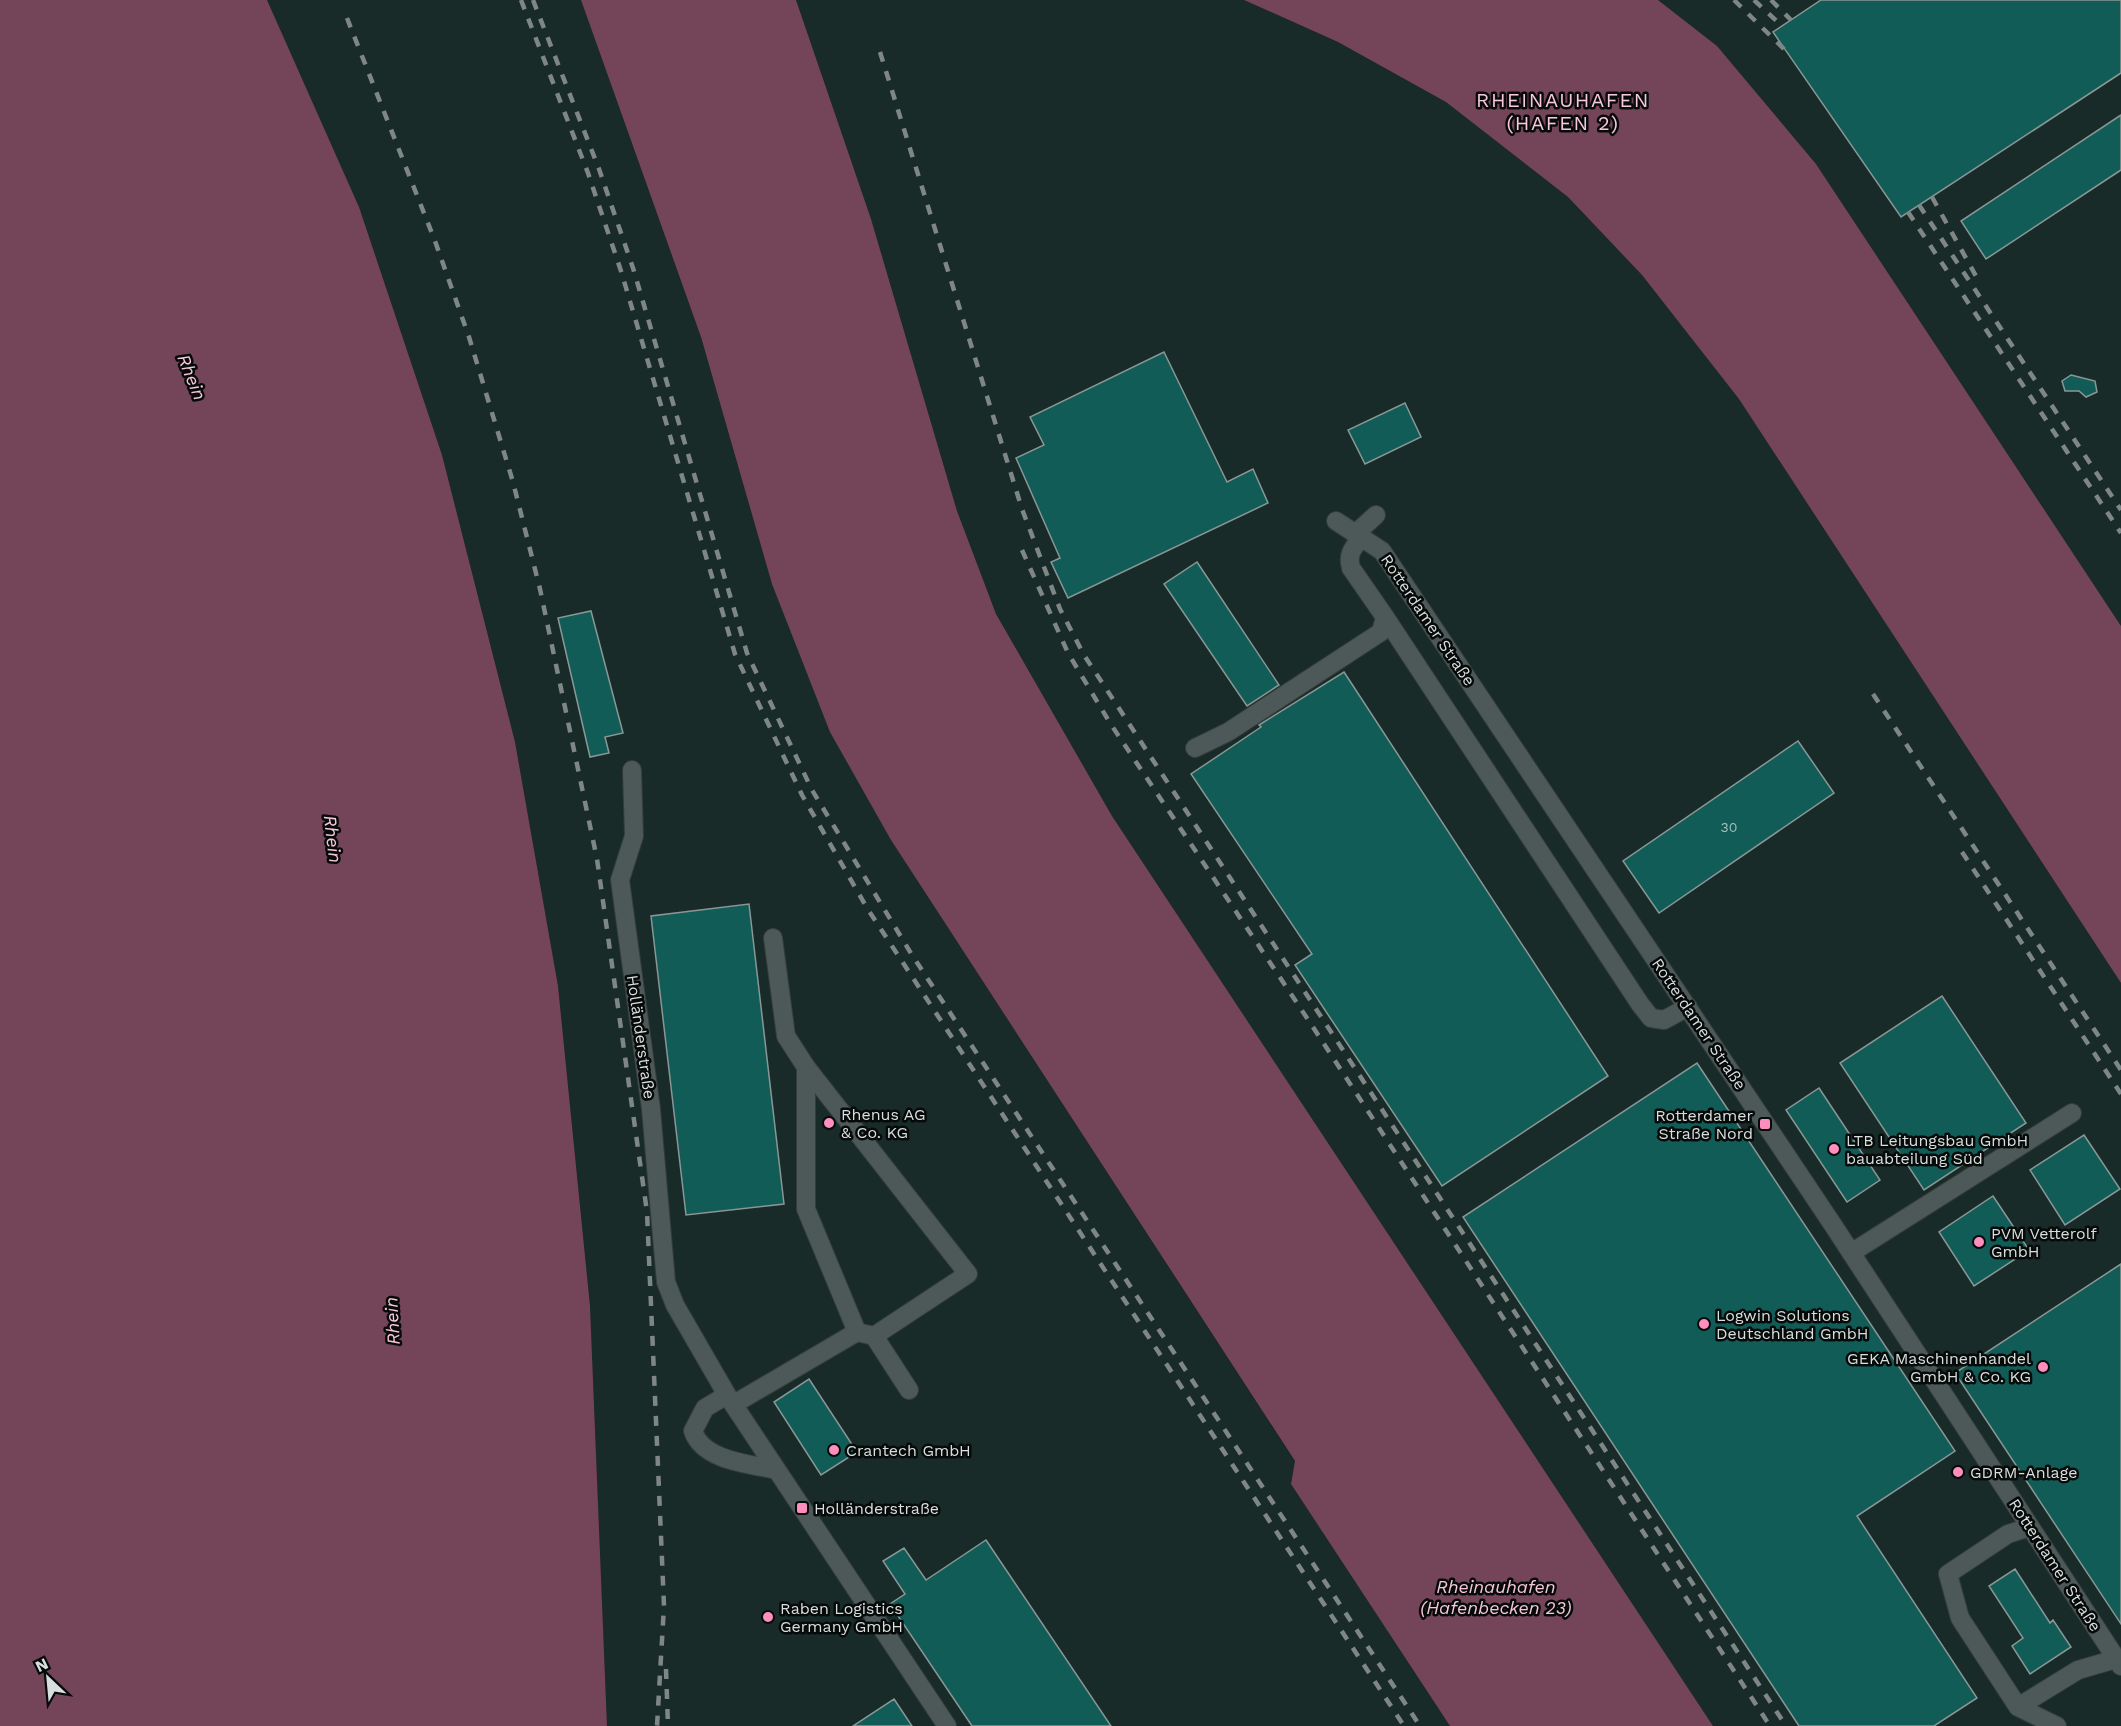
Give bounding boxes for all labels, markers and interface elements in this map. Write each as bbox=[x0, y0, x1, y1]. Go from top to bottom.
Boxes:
district label: RHEINAUHAFEN (HAFEN 2) bbox=[1476, 88, 1650, 135]
water label: Rhein bbox=[173, 351, 211, 403]
street label: Rotterdamer Straße bbox=[1377, 551, 1479, 689]
water label: Rhein bbox=[320, 814, 346, 864]
house number: 30 bbox=[1721, 819, 1737, 835]
street label: Rotterdamer Straße bbox=[1648, 955, 1750, 1093]
street label: Holländerstraße bbox=[623, 974, 659, 1100]
place label: Rhenus AG & Co. KG bbox=[841, 1105, 926, 1142]
place label: Rotterdamer Straße Nord bbox=[1655, 1106, 1753, 1143]
marker: Rhenus AG & Co. KG bbox=[822, 1116, 836, 1130]
marker: Rotterdamer Straße Nord bbox=[1758, 1117, 1772, 1131]
place label: LTB Leitungsbau GmbH bauabteilung Süd bbox=[1846, 1131, 2028, 1168]
marker: LTB Leitungsbau GmbH bauabteilung Süd bbox=[1827, 1142, 1841, 1156]
place label: PVM Vetterolf GmbH bbox=[1991, 1224, 2098, 1261]
marker: PVM Vetterolf GmbH bbox=[1972, 1235, 1986, 1249]
water label: Rhein bbox=[380, 1297, 404, 1345]
place label: Logwin Solutions Deutschland GmbH bbox=[1716, 1306, 1868, 1343]
marker: Logwin Solutions Deutschland GmbH bbox=[1697, 1317, 1711, 1331]
place label: GEKA Maschinenhandel GmbH & Co. KG bbox=[1847, 1349, 2031, 1386]
marker: GEKA Maschinenhandel GmbH & Co. KG bbox=[2036, 1360, 2050, 1374]
place label: Crantech GmbH bbox=[846, 1441, 971, 1460]
marker: Crantech GmbH bbox=[827, 1443, 841, 1457]
place label: GDRM-Anlage bbox=[1970, 1463, 2077, 1482]
marker: GDRM-Anlage bbox=[1951, 1465, 1965, 1479]
street label: Rotterdamer Straße bbox=[2005, 1495, 2105, 1635]
place label: Holländerstraße bbox=[814, 1499, 939, 1518]
marker: Holländerstraße bbox=[795, 1501, 809, 1515]
water label: Rheinauhafen (Hafenbecken 23) bbox=[1420, 1576, 1572, 1618]
place label: Raben Logistics Germany GmbH bbox=[780, 1599, 903, 1636]
marker: Raben Logistics Germany GmbH bbox=[761, 1610, 775, 1624]
north arrow bbox=[18, 1648, 78, 1708]
text: N bbox=[32, 1654, 51, 1676]

